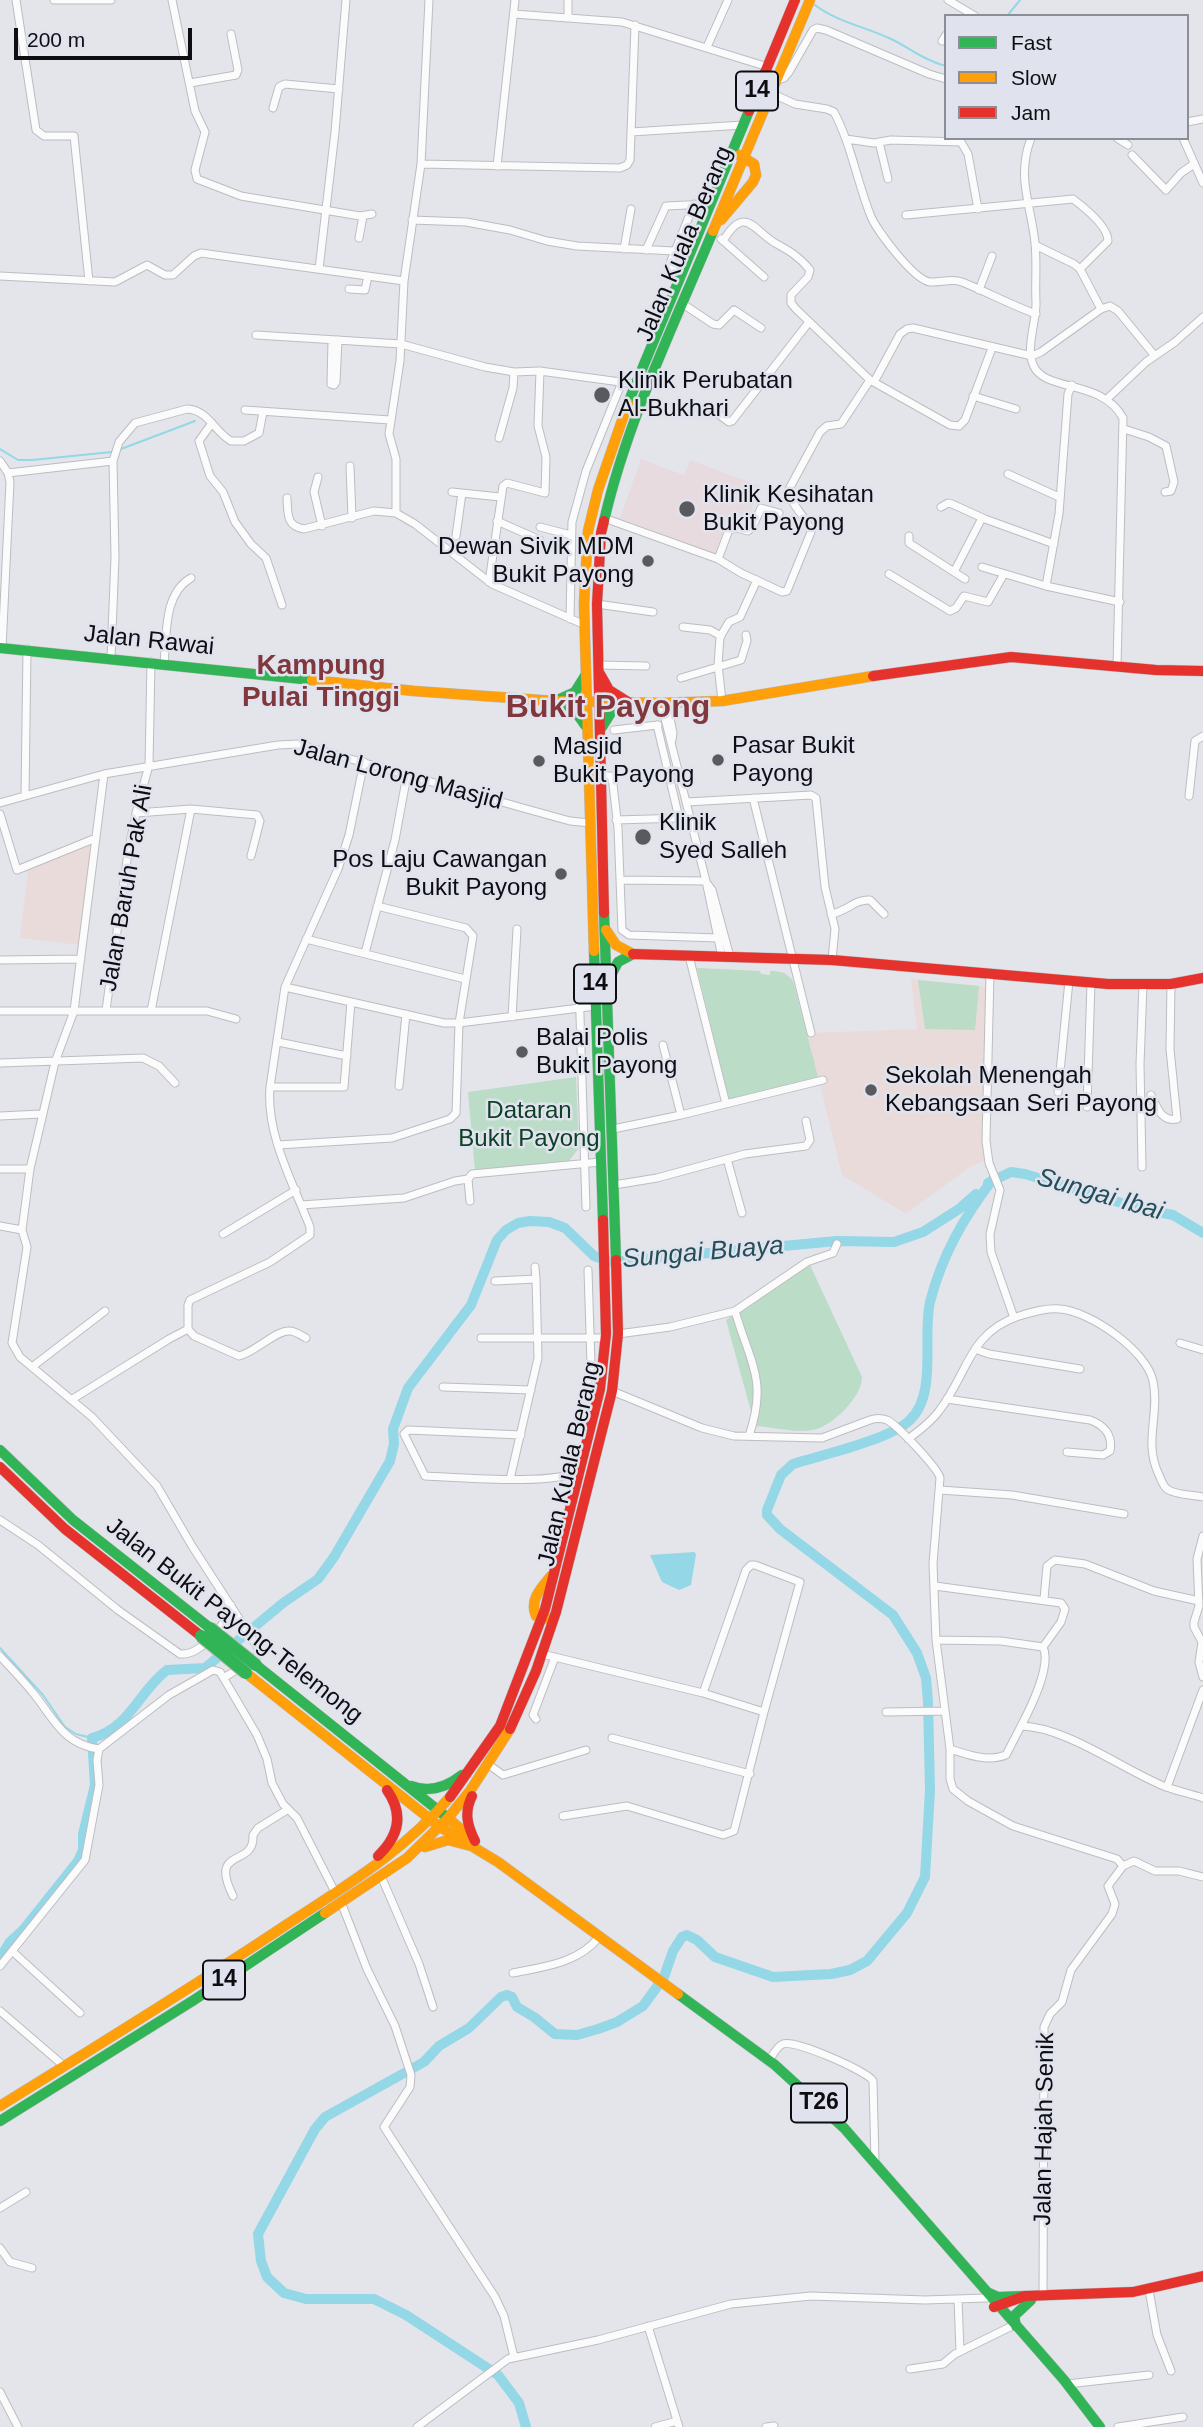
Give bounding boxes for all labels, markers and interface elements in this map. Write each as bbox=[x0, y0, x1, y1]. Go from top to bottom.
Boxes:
scale bar bbox=[18, 14, 196, 58]
legend bbox=[944, 14, 1189, 140]
text: 200 m bbox=[27, 28, 85, 51]
text: Fast bbox=[1011, 31, 1052, 54]
text: Slow bbox=[1011, 66, 1057, 89]
road number: 14 bbox=[736, 72, 778, 110]
text: Jam bbox=[1011, 101, 1051, 124]
street label: Jalan Kuala Berang bbox=[631, 142, 739, 346]
place label: Klinik Perubatan Al-Bukhari bbox=[618, 367, 793, 423]
marker: Klinik Perubatan Al-Bukhari bbox=[592, 385, 612, 405]
place label: Klinik Kesihatan Bukit Payong bbox=[703, 481, 874, 537]
marker: Klinik Kesihatan Bukit Payong bbox=[677, 499, 697, 519]
place label: Dewan Sivik MDM Bukit Payong bbox=[438, 533, 634, 589]
marker: Dewan Sivik MDM Bukit Payong bbox=[640, 553, 656, 569]
street label: Jalan Rawai bbox=[82, 620, 216, 662]
district label: Kampung Pulai Tinggi bbox=[242, 649, 400, 715]
district label: Bukit Payong bbox=[506, 689, 710, 727]
place label: Pasar Bukit Payong bbox=[732, 732, 855, 788]
street label: Jalan Lorong Masjid bbox=[291, 733, 505, 817]
place label: Masjid Bukit Payong bbox=[553, 733, 694, 789]
marker: Pasar Bukit Payong bbox=[710, 752, 726, 768]
marker: Masjid Bukit Payong bbox=[531, 753, 547, 769]
street label: Jalan Baruh Pak Ali bbox=[95, 782, 159, 994]
place label: Klinik Syed Salleh bbox=[659, 809, 787, 865]
marker: Klinik Syed Salleh bbox=[633, 827, 653, 847]
place label: Pos Laju Cawangan Bukit Payong bbox=[332, 846, 547, 902]
marker: Pos Laju Cawangan Bukit Payong bbox=[553, 866, 569, 882]
road number: 14 bbox=[574, 965, 616, 1004]
place label: Balai Polis Bukit Payong bbox=[536, 1024, 677, 1080]
marker: Balai Polis Bukit Payong bbox=[514, 1044, 530, 1060]
place label: Sekolah Menengah Kebangsaan Seri Payong bbox=[885, 1062, 1157, 1118]
marker: Sekolah Menengah Kebangsaan Seri Payong bbox=[863, 1082, 879, 1098]
park label: Dataran Bukit Payong bbox=[458, 1097, 600, 1153]
water label: Sungai Ibai bbox=[1033, 1162, 1167, 1228]
water label: Sungai Buaya bbox=[621, 1230, 785, 1276]
street label: Jalan Kuala Berang bbox=[532, 1359, 608, 1569]
street label: Jalan Bukit Payong-Telemong bbox=[100, 1512, 368, 1730]
road number: 14 bbox=[203, 1960, 245, 1999]
street label: Jalan Hajah Senik bbox=[1029, 2032, 1061, 2226]
road number: T26 bbox=[791, 2084, 847, 2122]

